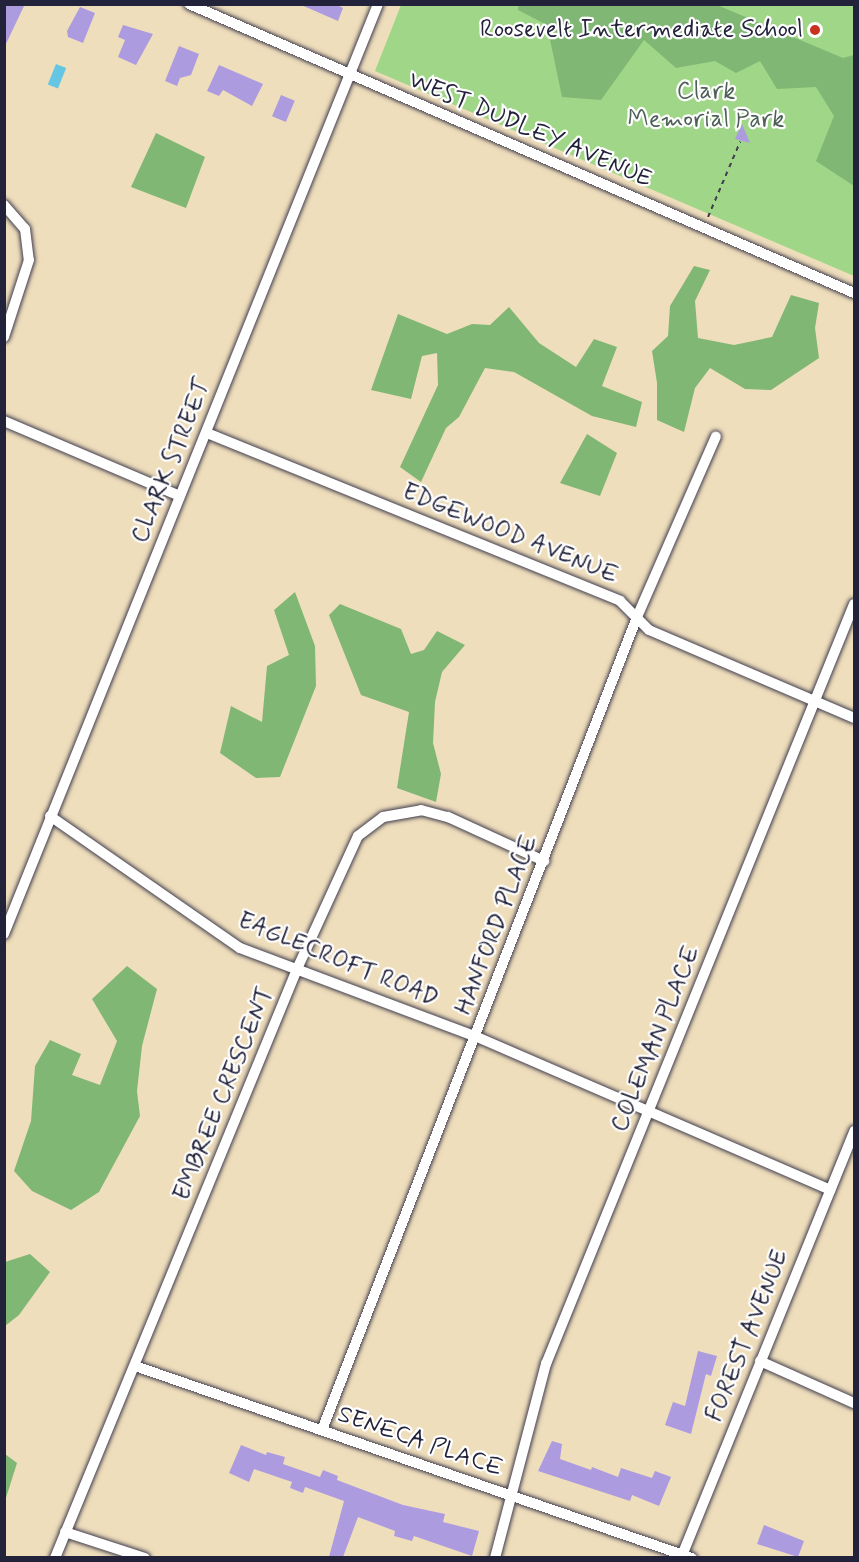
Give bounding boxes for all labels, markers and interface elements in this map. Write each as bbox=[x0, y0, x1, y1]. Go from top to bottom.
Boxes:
place label: Roosevelt Intermediate School bbox=[499, 16, 803, 44]
marker: Roosevelt Intermediate School bbox=[808, 23, 822, 37]
street label: WEST DUDLEY AVENUE bbox=[402, 65, 658, 195]
park label: Clark Memorial Park bbox=[628, 78, 784, 134]
street label: CLARK STREET bbox=[126, 374, 218, 548]
street label: EDGEWOOD AVENUE bbox=[398, 477, 622, 591]
street label: HANFORD PLACE bbox=[450, 832, 544, 1018]
street label: EAGLECROFT ROAD bbox=[233, 907, 443, 1013]
street label: COLEMAN PLACE bbox=[606, 943, 706, 1135]
street label: EMBREE CRESCENT bbox=[168, 983, 280, 1205]
street label: FOREST AVENUE bbox=[700, 1244, 796, 1428]
street label: SENECA PLACE bbox=[334, 1400, 506, 1484]

